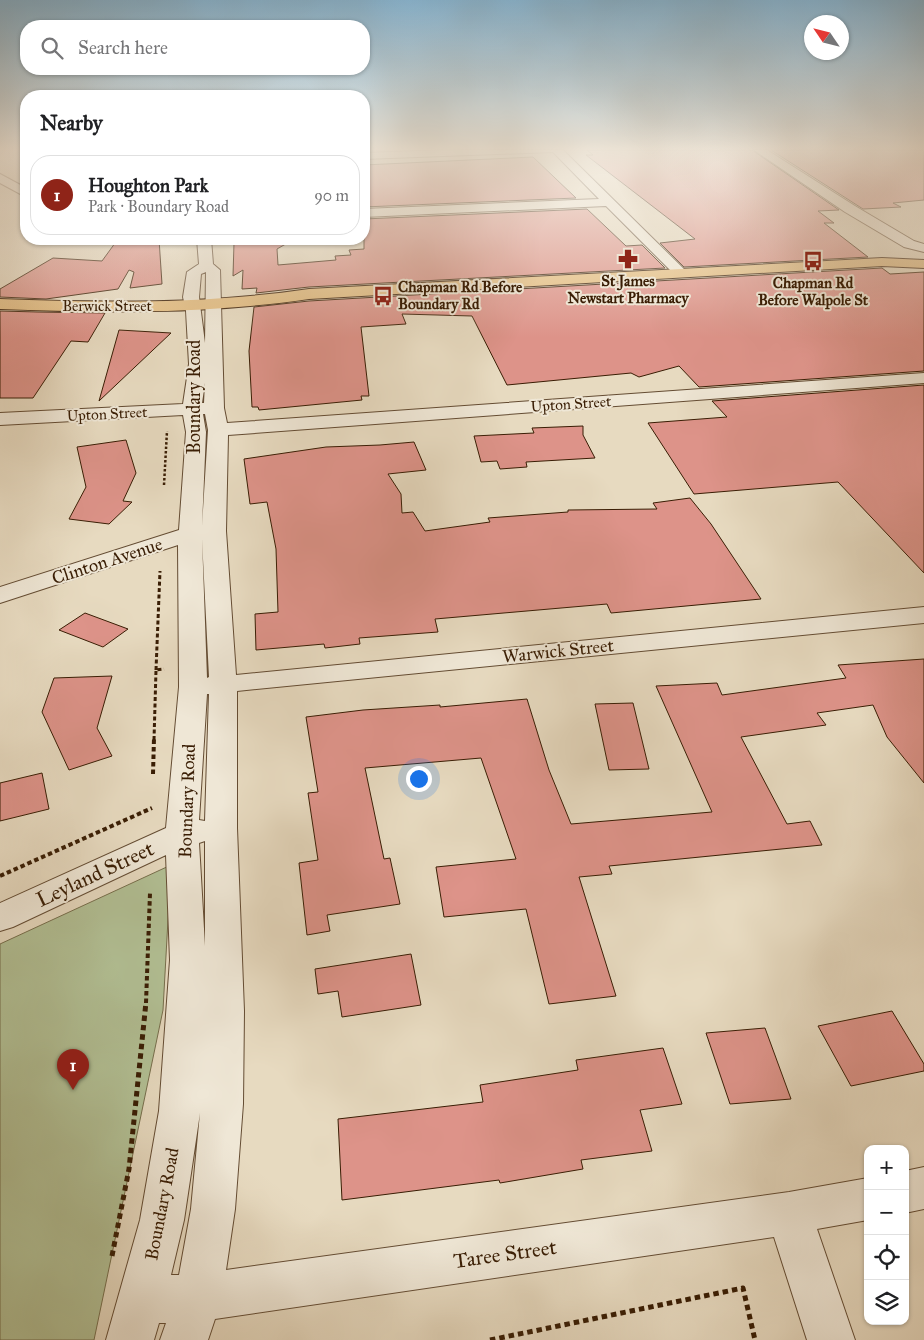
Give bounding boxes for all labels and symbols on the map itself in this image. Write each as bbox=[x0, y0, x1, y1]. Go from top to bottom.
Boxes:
north arrow bbox=[804, 15, 849, 60]
pharmacy icon: St James Newstart Pharmacy bbox=[617, 248, 639, 270]
bus stop icon: Chapman Rd Before Walpole St bbox=[802, 250, 824, 272]
place label: St James Newstart Pharmacy bbox=[567, 272, 689, 308]
place label: Chapman Rd Before Walpole St bbox=[758, 274, 869, 310]
place label: Chapman Rd Before Boundary Rd bbox=[398, 278, 523, 314]
bus stop icon: Chapman Rd Before Boundary Rd bbox=[372, 285, 394, 307]
street label: Berwick Street bbox=[62, 297, 152, 315]
street label: Boundary Road bbox=[183, 340, 205, 454]
street label: Upton Street bbox=[530, 392, 613, 416]
street label: Upton Street bbox=[66, 403, 148, 425]
street label: Clinton Avenue bbox=[49, 533, 165, 589]
street label: Warwick Street bbox=[501, 634, 615, 668]
street label: Boundary Road bbox=[174, 743, 200, 859]
your location bbox=[406, 766, 432, 792]
street label: Leyland Street bbox=[32, 835, 159, 913]
pin: 1 bbox=[57, 1049, 89, 1090]
street label: Boundary Road bbox=[140, 1146, 184, 1262]
street label: Taree Street bbox=[452, 1234, 559, 1274]

